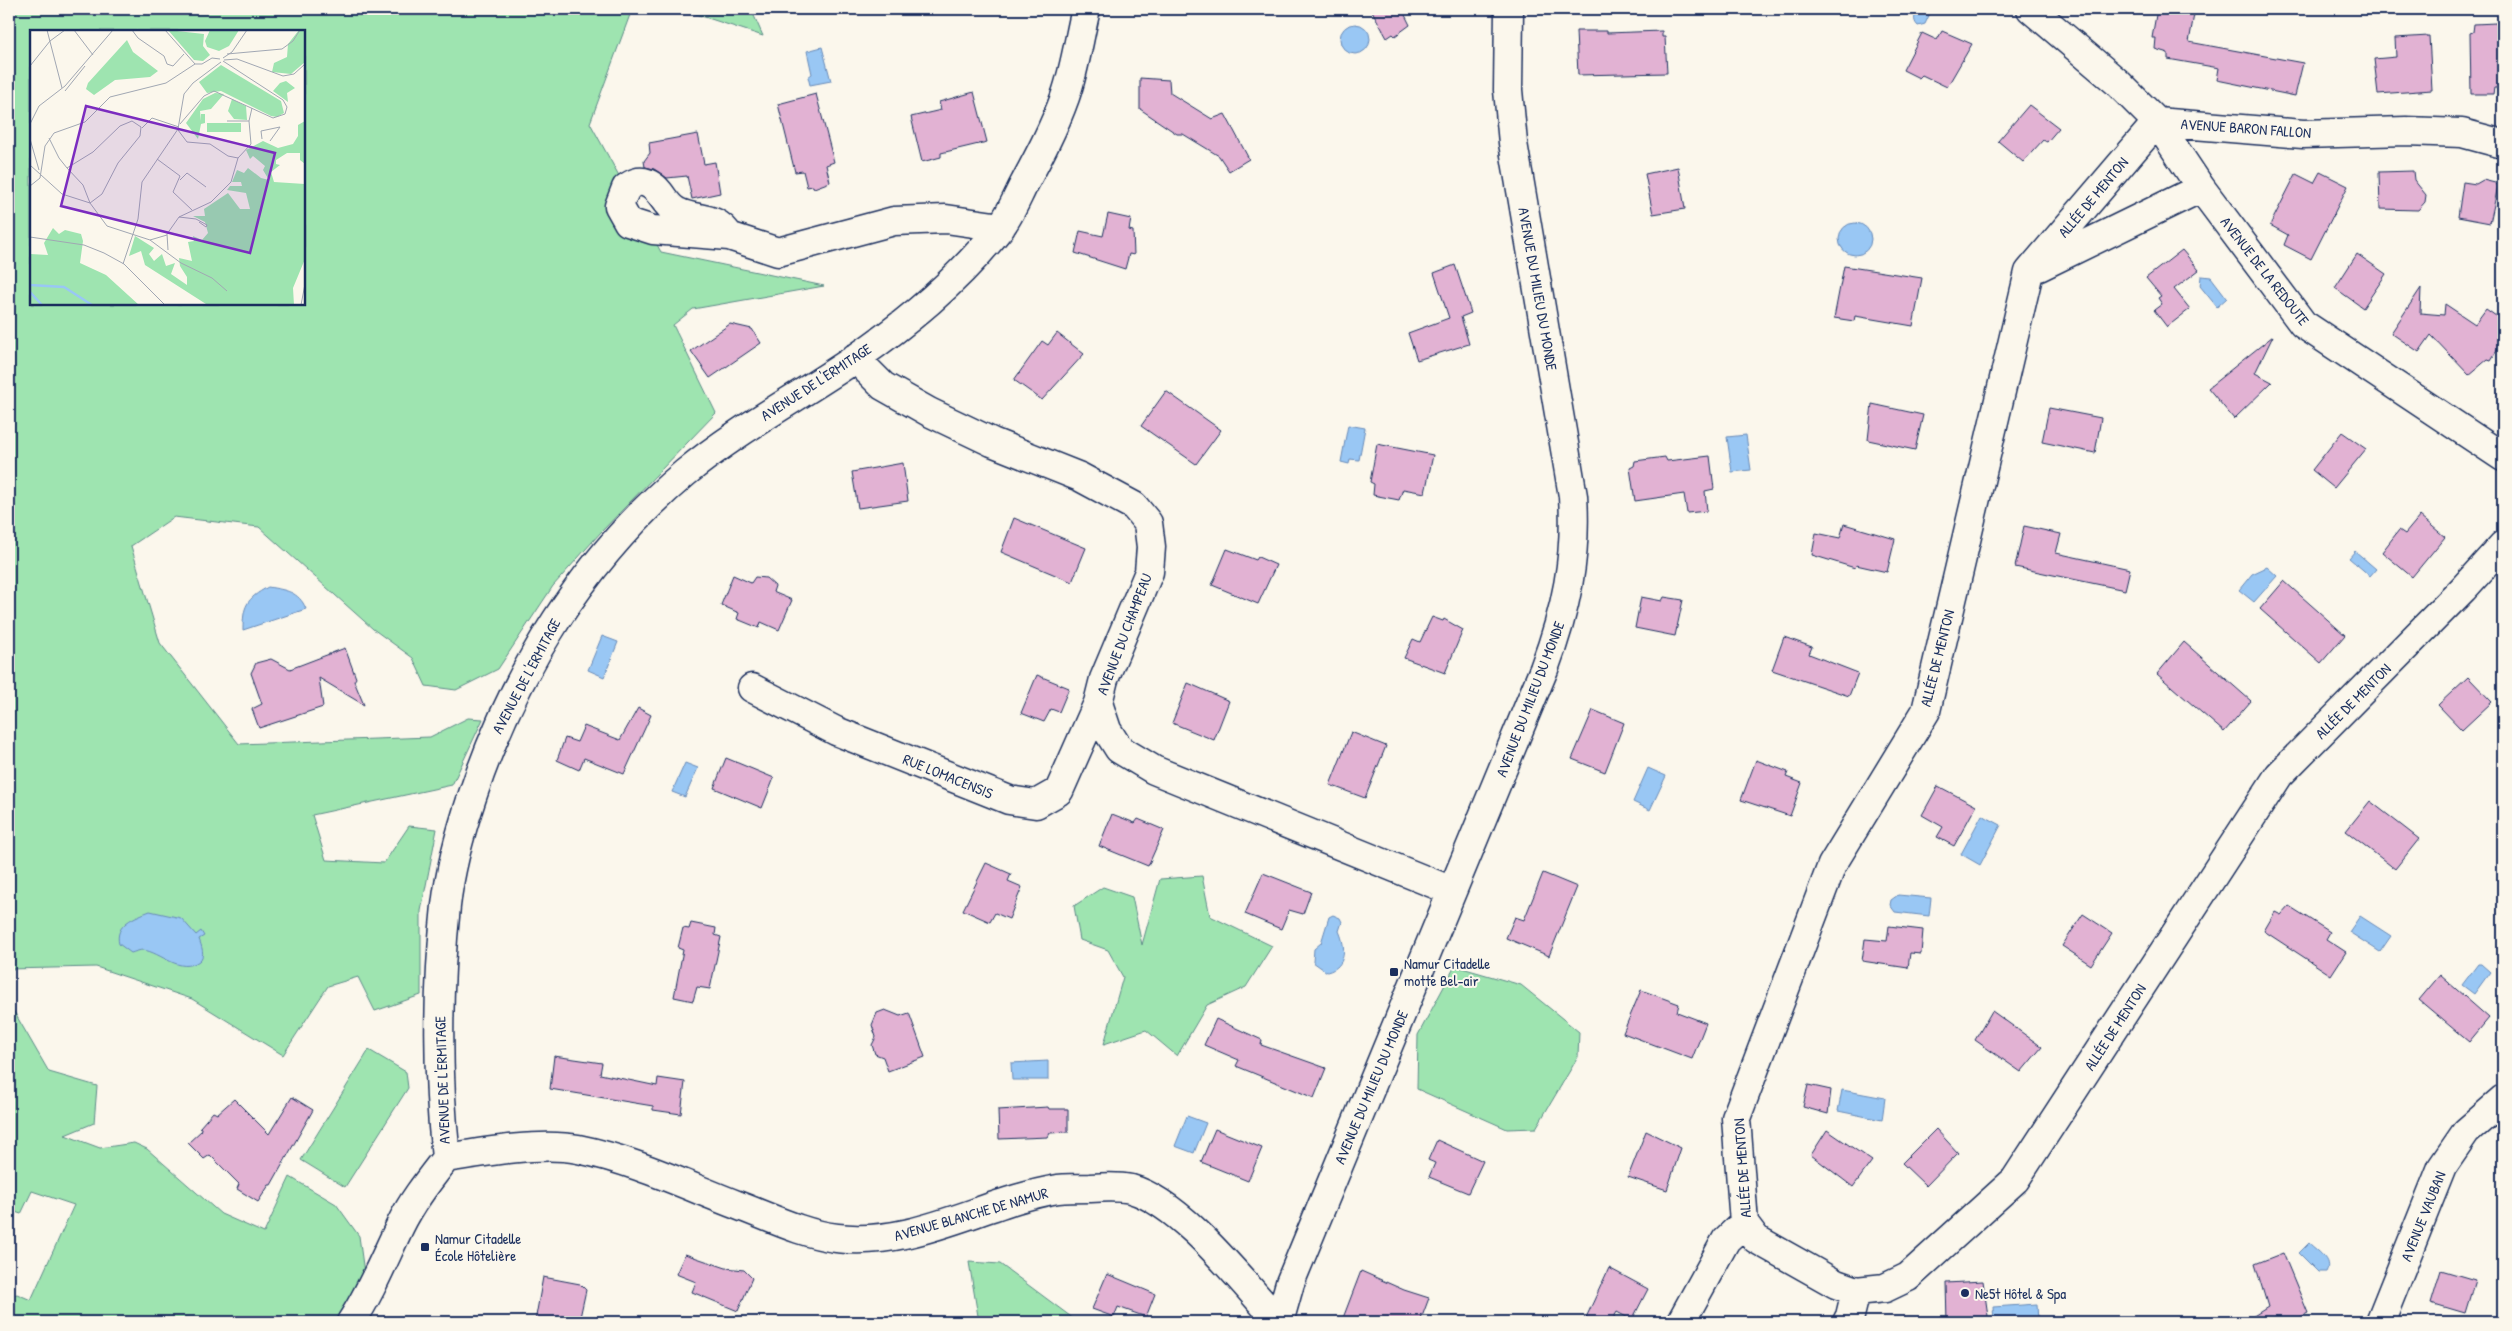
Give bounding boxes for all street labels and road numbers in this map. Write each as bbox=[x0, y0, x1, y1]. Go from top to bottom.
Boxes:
street label: AVENUE BARON FALLON bbox=[2180, 113, 2312, 143]
street label: ALLÉE DE MENTON bbox=[2053, 152, 2133, 242]
street label: AVENUE DU MILIEU DU MONDE bbox=[1513, 206, 1563, 373]
street label: AVENUE DE LA REDOUTE bbox=[2216, 212, 2314, 330]
street label: AVENUE DE L'ERMITAGE bbox=[757, 338, 876, 426]
street label: AVENUE DU CHAMPEAU bbox=[1091, 570, 1157, 698]
street label: ALLÉE DE MENTON bbox=[1915, 607, 1959, 709]
street label: AVENUE DE L'ERMITAGE bbox=[487, 614, 565, 737]
street label: AVENUE DU MILIEU DU MONDE bbox=[1491, 618, 1570, 780]
street label: ALLÉE DE MENTON bbox=[2310, 658, 2396, 744]
street label: RUE LOMACENSIS bbox=[900, 748, 996, 804]
street label: ALLÉE DE MENTON bbox=[2079, 980, 2151, 1074]
street label: AVENUE DU MILIEU DU MONDE bbox=[1329, 1007, 1413, 1167]
street label: AVENUE DE L'ERMITAGE bbox=[429, 1015, 455, 1144]
street label: ALLÉE DE MENTON bbox=[1728, 1118, 1756, 1218]
street label: AVENUE VAUBAN bbox=[2395, 1168, 2451, 1264]
street label: AVENUE BLANCHE DE NAMUR bbox=[892, 1182, 1050, 1246]

